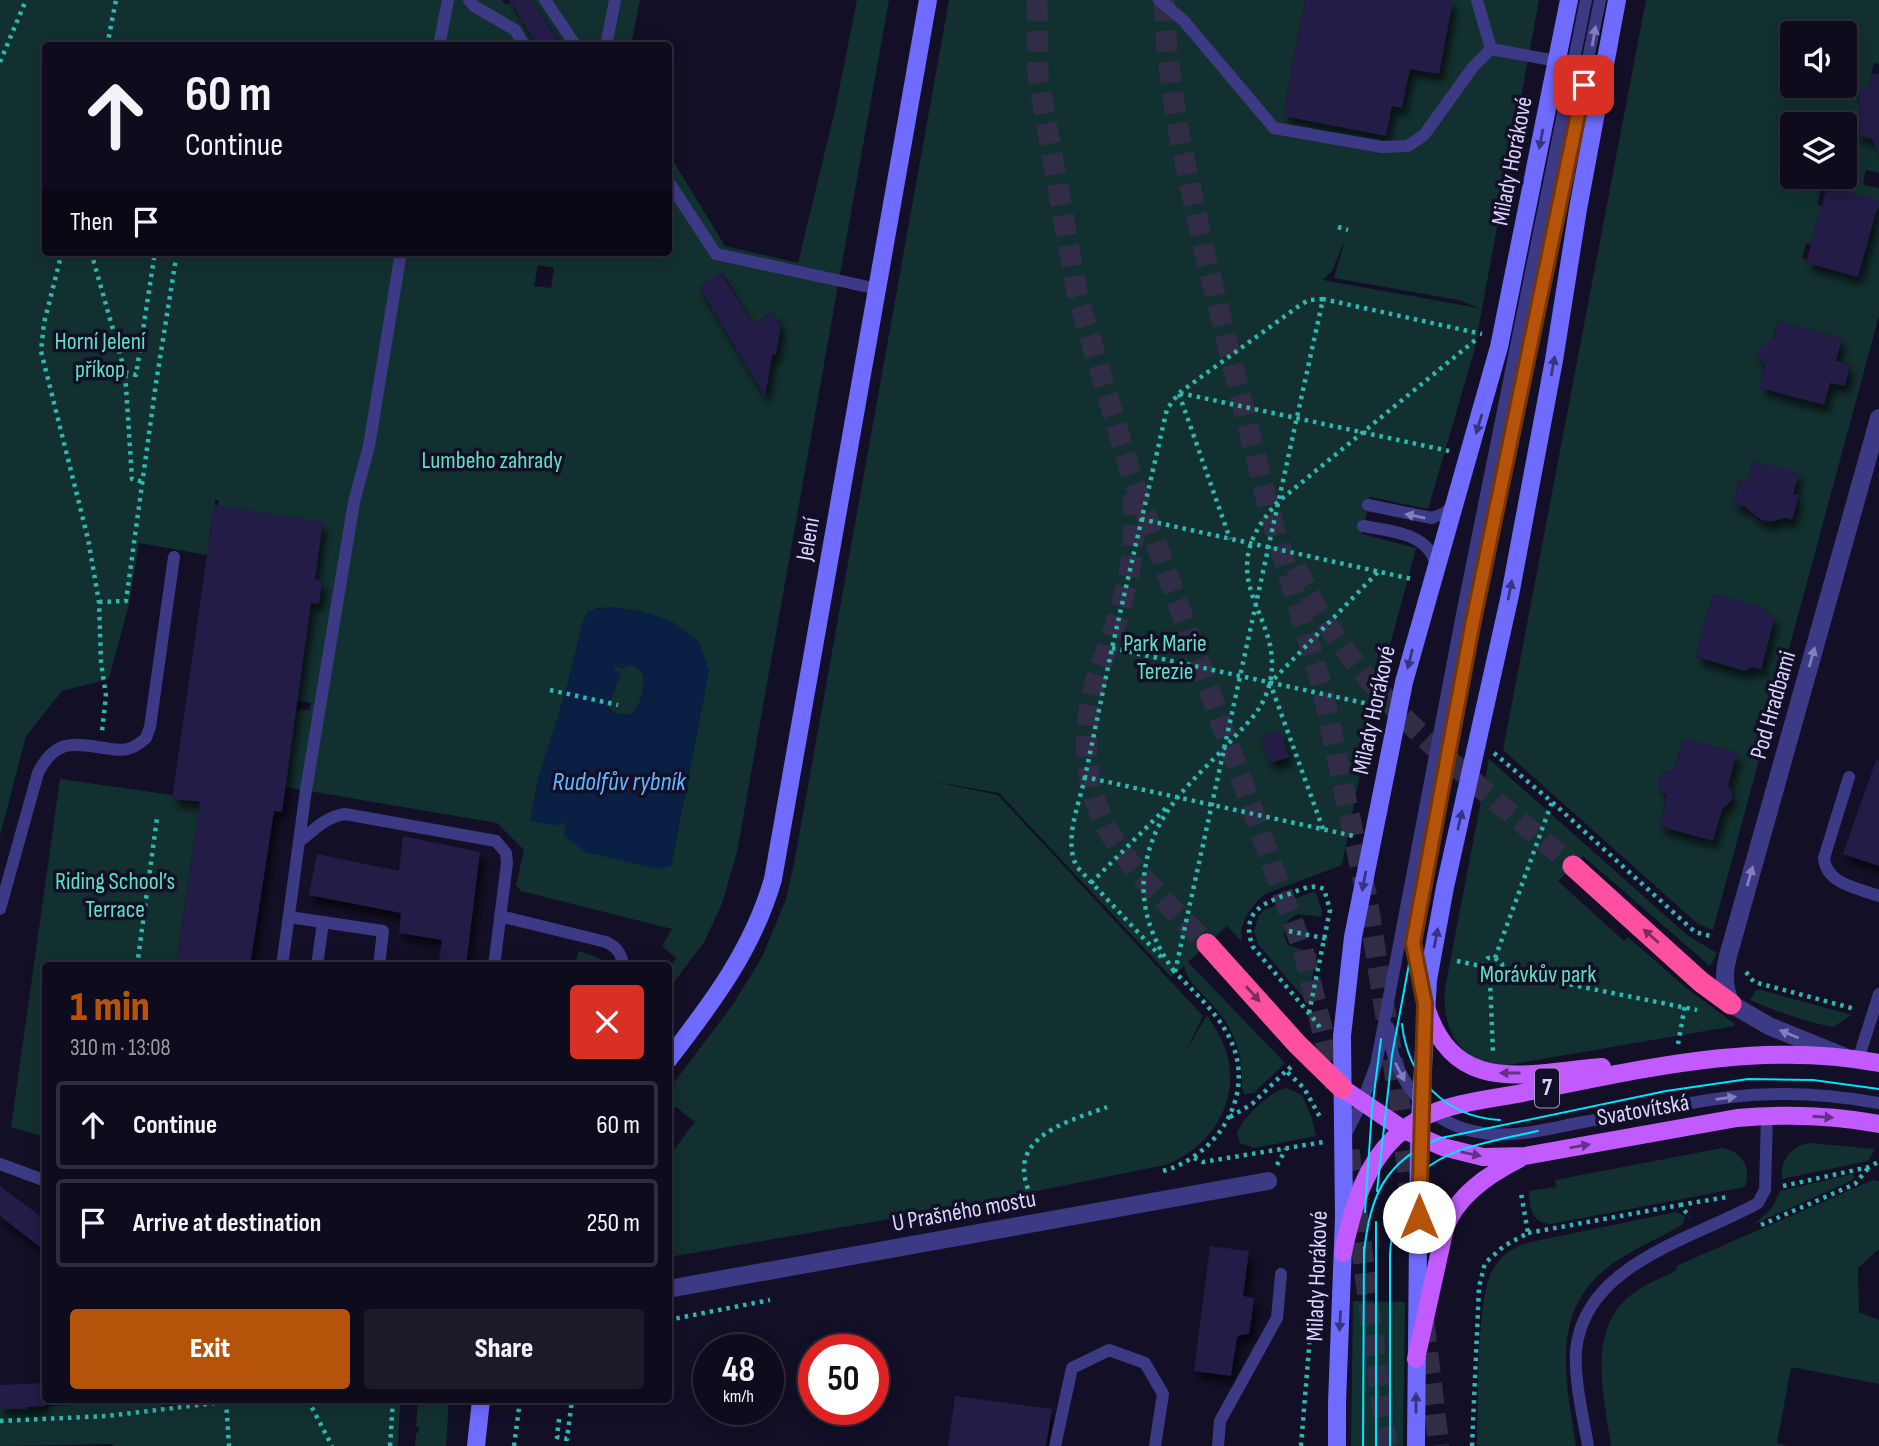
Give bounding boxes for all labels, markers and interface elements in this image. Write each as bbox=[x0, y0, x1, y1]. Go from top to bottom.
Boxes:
map controls bbox=[1780, 21, 1857, 189]
button: sound bbox=[1780, 21, 1857, 98]
one-way arrow bbox=[1589, 24, 1600, 46]
pin bbox=[1554, 55, 1614, 115]
text: 60 m bbox=[185, 66, 272, 125]
icon: arrive bbox=[1565, 66, 1603, 104]
icon: ahead bbox=[70, 70, 161, 161]
street label: Milady Horákové bbox=[1485, 94, 1539, 228]
button: layers bbox=[1780, 112, 1857, 189]
text: Continue bbox=[185, 126, 283, 165]
one-way arrow bbox=[1535, 128, 1546, 150]
icon: arrive bbox=[127, 203, 165, 241]
text: Then bbox=[70, 207, 113, 238]
park label: Horní Jelení příkop bbox=[54, 327, 146, 384]
one-way arrow bbox=[1548, 355, 1559, 377]
one-way arrow bbox=[1473, 414, 1483, 435]
park label: Lumbeho zahrady bbox=[421, 446, 563, 475]
one-way arrow bbox=[1404, 510, 1426, 521]
street label: Jelení bbox=[790, 515, 826, 564]
one-way arrow bbox=[1505, 579, 1516, 601]
park label: Park Marie Terezie bbox=[1123, 629, 1207, 686]
street label: Milady Horákové bbox=[1346, 643, 1402, 777]
one-way arrow bbox=[1807, 646, 1817, 667]
one-way arrow bbox=[1404, 648, 1415, 670]
street label: Pod Hradbami bbox=[1744, 648, 1802, 762]
water label: Rudolfův rybník bbox=[552, 767, 687, 798]
one-way arrow bbox=[1455, 809, 1466, 831]
one-way arrow bbox=[1745, 865, 1756, 887]
park label: Riding School’s Terrace bbox=[55, 867, 175, 924]
one-way arrow bbox=[1358, 870, 1369, 892]
one-way arrow bbox=[1430, 927, 1441, 949]
one-way arrow bbox=[1642, 928, 1660, 944]
park label: Morávkův park bbox=[1480, 960, 1596, 989]
text: 1 min bbox=[70, 982, 150, 1033]
button: close bbox=[570, 985, 644, 1059]
one-way arrow bbox=[1244, 986, 1260, 1003]
one-way arrow bbox=[1778, 1028, 1799, 1039]
text: 310 m · 13:08 bbox=[70, 1034, 171, 1062]
one-way arrow bbox=[1394, 1062, 1405, 1082]
one-way arrow bbox=[1499, 1067, 1521, 1079]
road number: 7 bbox=[1535, 1068, 1559, 1107]
street label: Svatovítská bbox=[1595, 1088, 1691, 1132]
one-way arrow bbox=[1715, 1092, 1737, 1103]
icon: ahead bbox=[74, 1106, 112, 1144]
text: Continue bbox=[133, 1110, 217, 1141]
text: 60 m bbox=[596, 1110, 640, 1141]
one-way arrow bbox=[1813, 1112, 1835, 1123]
one-way arrow bbox=[1569, 1140, 1591, 1151]
one-way arrow bbox=[1460, 1149, 1482, 1160]
position arrow bbox=[1382, 1180, 1456, 1254]
street label: U Prašného mostu bbox=[890, 1184, 1038, 1238]
icon: arrive bbox=[74, 1204, 112, 1242]
text: Arrive at destination bbox=[133, 1208, 321, 1239]
text: 250 m bbox=[586, 1208, 640, 1239]
street label: Milady Horákové bbox=[1300, 1210, 1334, 1342]
button: Exit bbox=[70, 1309, 350, 1389]
button: Share bbox=[364, 1309, 644, 1389]
one-way arrow bbox=[1335, 1310, 1346, 1332]
speed limit sign: 50 bbox=[798, 1334, 889, 1425]
text: 48 bbox=[722, 1349, 755, 1392]
text: km/h bbox=[723, 1386, 754, 1407]
one-way arrow bbox=[1410, 1391, 1422, 1413]

